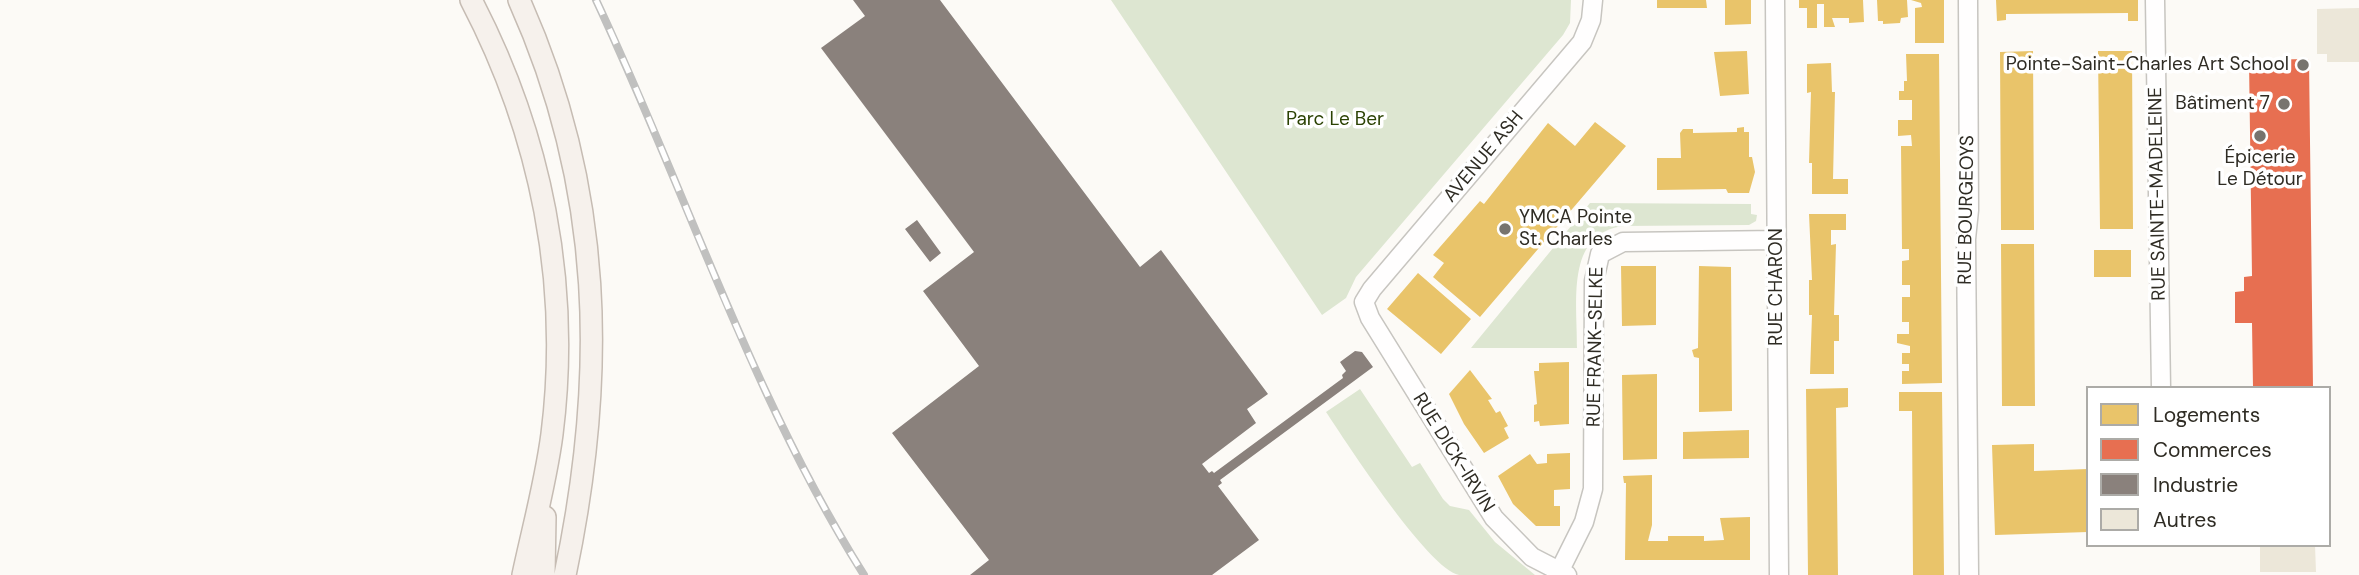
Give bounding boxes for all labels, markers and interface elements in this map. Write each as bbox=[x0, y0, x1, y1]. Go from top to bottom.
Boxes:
place label: Pointe-Saint-Charles Art School bbox=[2006, 54, 2289, 76]
marker: Pointe-Saint-Charles Art School bbox=[2295, 57, 2311, 73]
street label: RUE SAINTE-MADELEINE bbox=[2145, 87, 2171, 301]
place label: Bâtiment 7 bbox=[2175, 93, 2270, 115]
marker: Bâtiment 7 bbox=[2276, 96, 2292, 112]
street label: AVENUE ASH bbox=[1439, 107, 1529, 207]
park label: Parc Le Ber bbox=[1286, 109, 1384, 131]
marker: Épicerie Le Détour bbox=[2252, 128, 2268, 144]
street label: RUE BOURGEOYS bbox=[1954, 135, 1980, 285]
place label: Épicerie Le Détour bbox=[2217, 147, 2303, 191]
place label: YMCA Pointe St. Charles bbox=[1519, 207, 1632, 251]
marker: YMCA Pointe St. Charles bbox=[1497, 221, 1513, 237]
street label: RUE CHARON bbox=[1766, 228, 1788, 346]
street label: RUE FRANK-SELKE bbox=[1583, 267, 1609, 427]
legend bbox=[2086, 386, 2331, 547]
street label: RUE DICK-IRVIN bbox=[1407, 389, 1499, 517]
text: Logements bbox=[2153, 401, 2260, 429]
text: Commerces bbox=[2153, 436, 2272, 464]
text: Industrie bbox=[2153, 471, 2238, 499]
text: Autres bbox=[2153, 506, 2217, 534]

